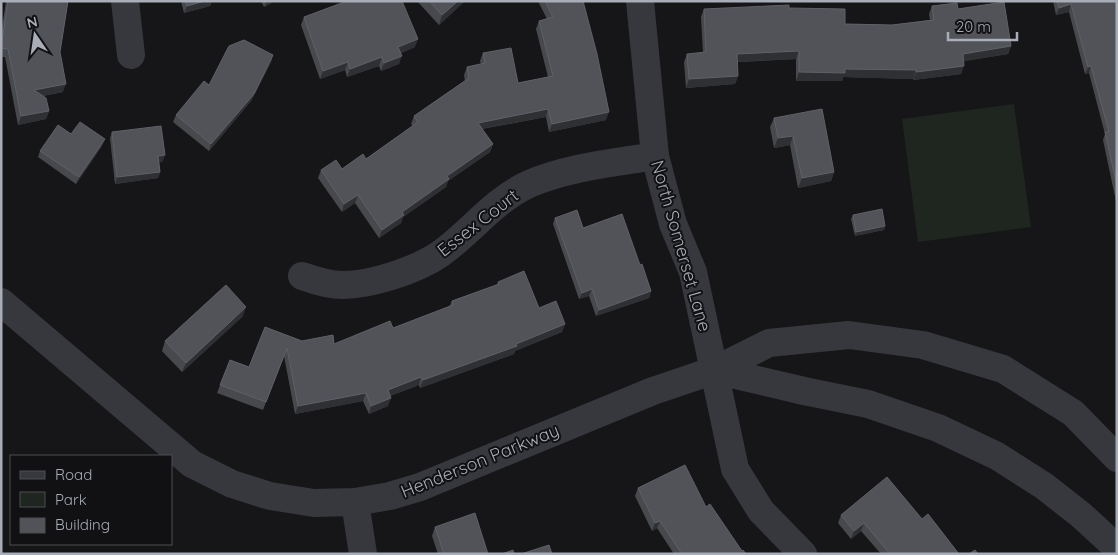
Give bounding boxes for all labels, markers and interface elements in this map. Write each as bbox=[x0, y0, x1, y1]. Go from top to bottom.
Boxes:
north arrow bbox=[10, 10, 60, 60]
scale bar bbox=[948, 10, 1017, 42]
text: N bbox=[25, 12, 39, 32]
text: 20 m bbox=[956, 17, 991, 36]
street label: North Somerset Lane bbox=[646, 157, 717, 334]
street label: Essex Court bbox=[433, 184, 523, 261]
street label: Henderson Parkway bbox=[397, 418, 562, 503]
legend bbox=[10, 455, 172, 545]
text: Road bbox=[55, 465, 92, 484]
text: Park bbox=[55, 490, 87, 509]
text: Building bbox=[55, 515, 110, 534]

